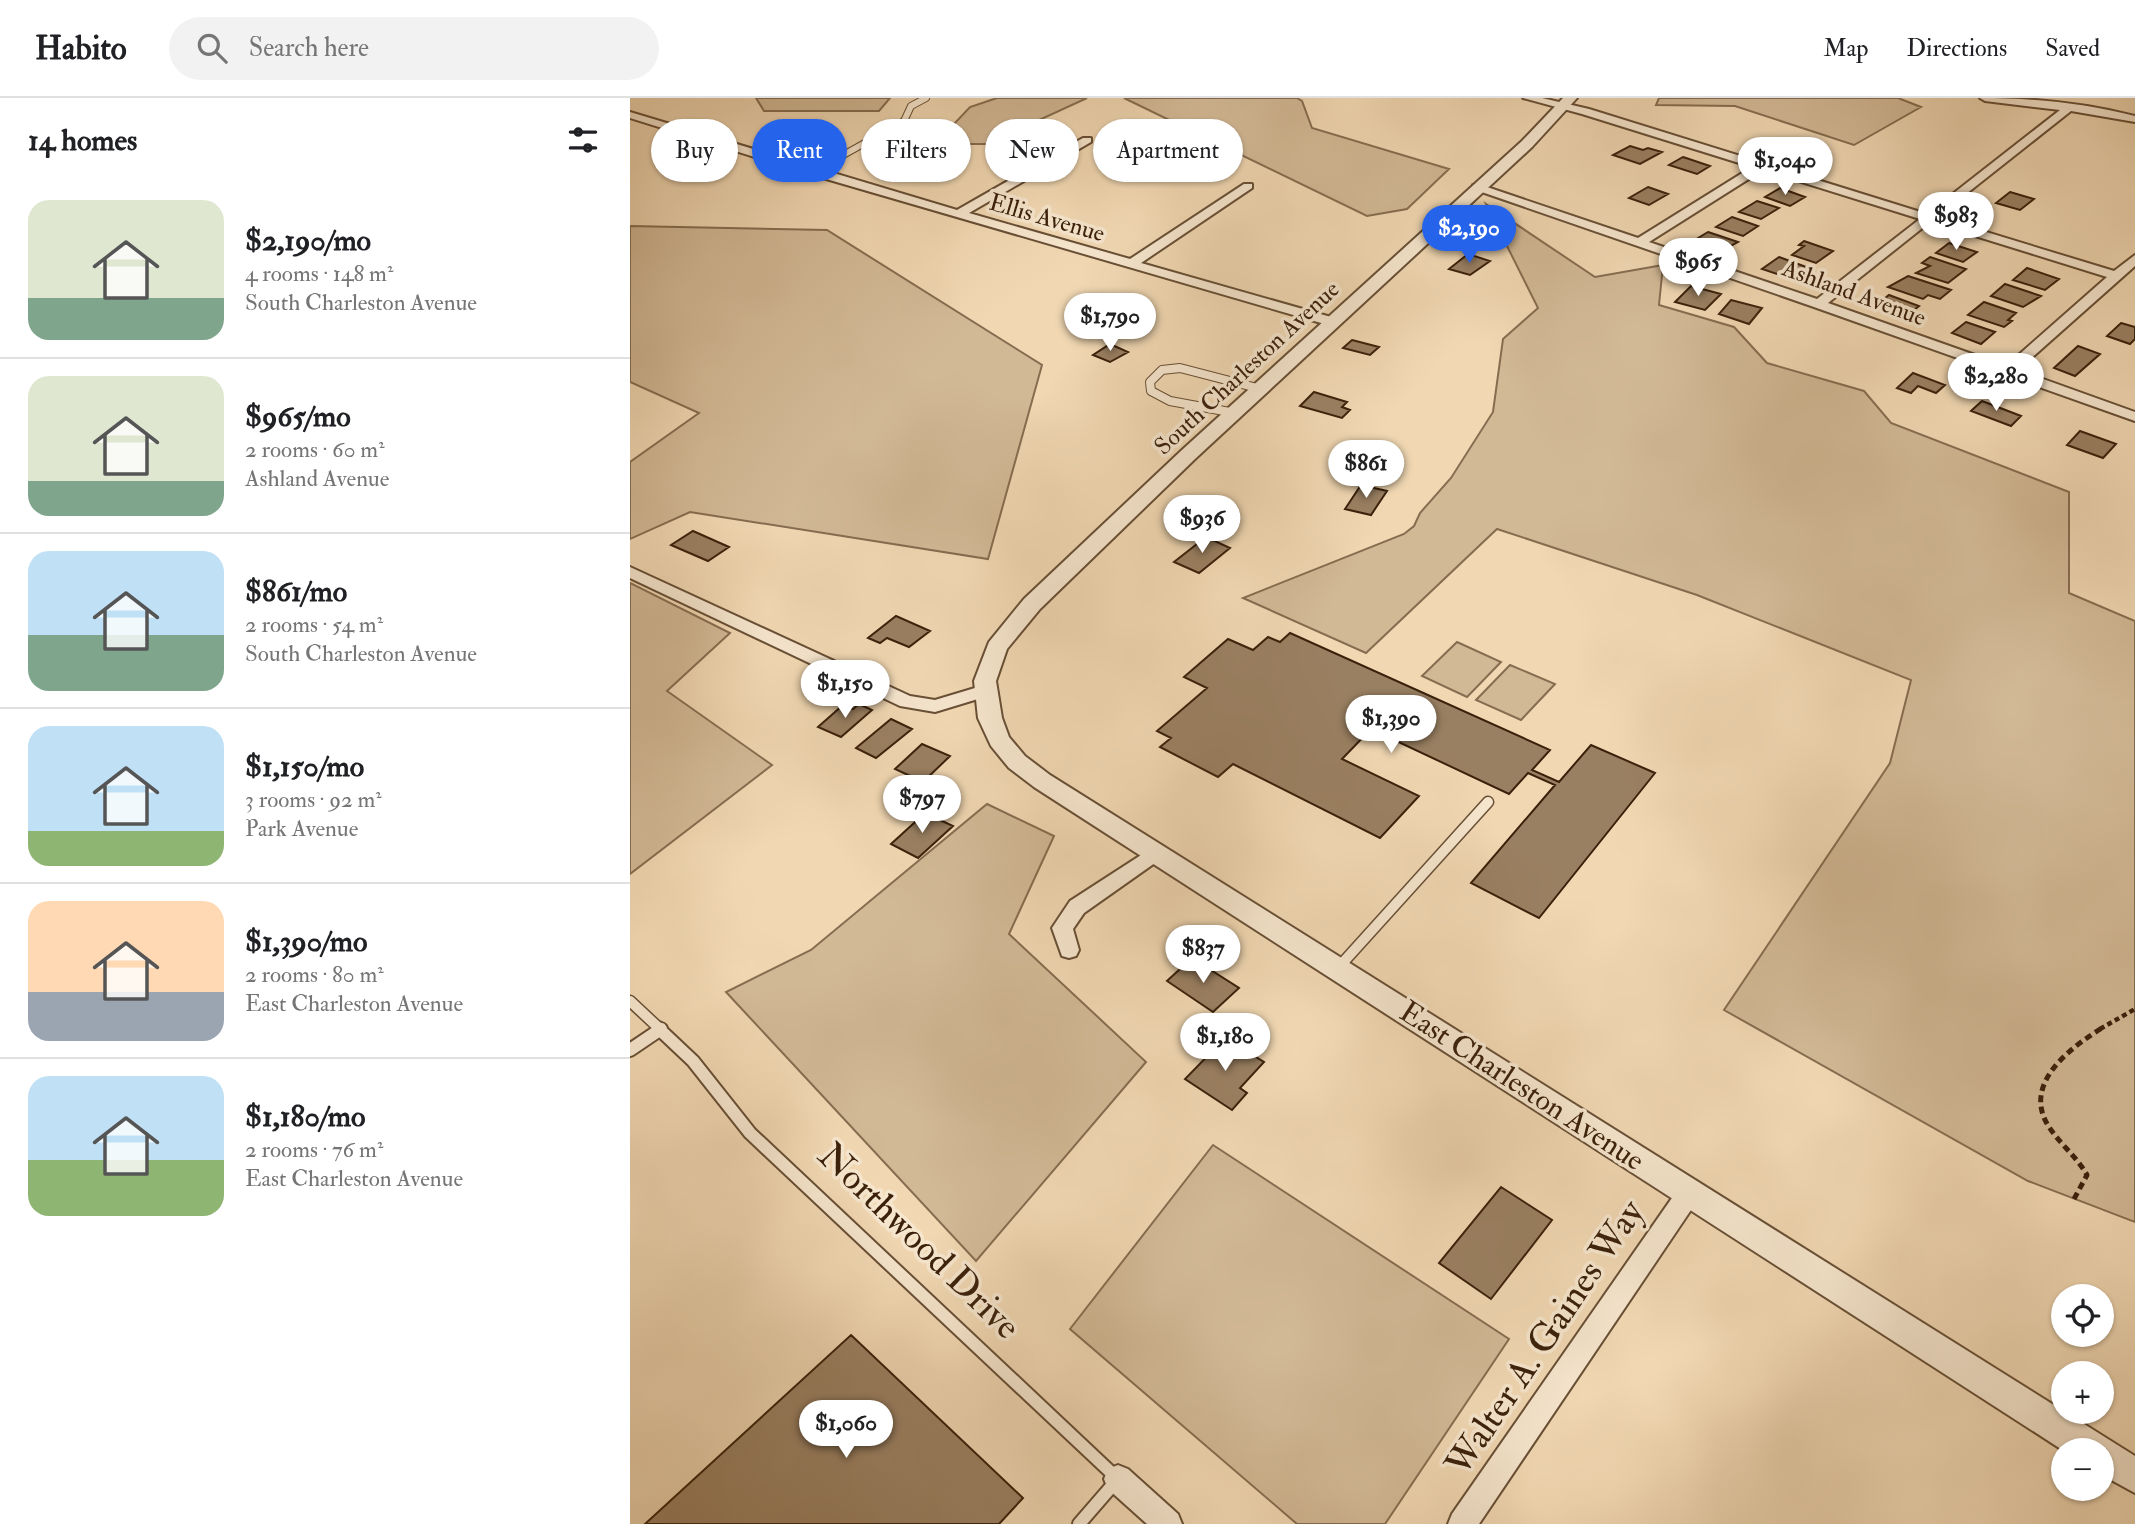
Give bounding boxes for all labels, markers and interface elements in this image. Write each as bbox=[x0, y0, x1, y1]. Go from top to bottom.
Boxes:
search box bbox=[169, 17, 659, 80]
text: Habito bbox=[35, 28, 127, 69]
icon: search bbox=[193, 29, 231, 67]
text: Search here bbox=[249, 32, 369, 64]
text: Map bbox=[1823, 33, 1868, 64]
text: Directions bbox=[1906, 33, 2007, 64]
text: Saved bbox=[2045, 33, 2100, 64]
chip: Buy bbox=[651, 119, 738, 182]
chip: Rent bbox=[752, 119, 847, 182]
chip: Filters bbox=[861, 119, 971, 182]
chip: New bbox=[985, 119, 1079, 182]
chip: Apartment bbox=[1093, 119, 1243, 182]
icon: filters bbox=[564, 121, 602, 159]
text: 14 homes bbox=[28, 122, 137, 159]
pin: $1,040 bbox=[1728, 138, 1842, 197]
text: $1,040 bbox=[1754, 145, 1816, 174]
street label: Ellis Avenue bbox=[986, 187, 1108, 249]
pin: $983 bbox=[1915, 192, 1997, 252]
text: $983 bbox=[1934, 200, 1978, 229]
pin: $2,190 bbox=[1412, 206, 1526, 265]
text: $2,190 bbox=[1438, 213, 1500, 242]
text: $2,190/mo bbox=[245, 222, 371, 259]
icon: home bbox=[84, 228, 168, 312]
pin: $965 bbox=[1657, 238, 1739, 298]
text: $965 bbox=[1675, 246, 1721, 275]
street label: Ashland Avenue bbox=[1777, 252, 1930, 333]
text: 4 rooms · 148 m² bbox=[245, 259, 393, 288]
street label: South Charleston Avenue bbox=[1148, 274, 1346, 462]
text: South Charleston Avenue bbox=[245, 288, 477, 317]
pin: $1,790 bbox=[1053, 294, 1167, 353]
text: $1,790 bbox=[1080, 301, 1140, 330]
pin: $2,280 bbox=[1939, 354, 2053, 413]
text: $2,280 bbox=[1964, 361, 2028, 390]
text: $965/mo bbox=[245, 398, 351, 435]
icon: home bbox=[84, 404, 168, 488]
text: 2 rooms · 60 m² bbox=[245, 435, 385, 464]
pin: $861 bbox=[1325, 440, 1407, 500]
text: $861 bbox=[1344, 448, 1388, 477]
text: Ashland Avenue bbox=[245, 464, 389, 493]
pin: $936 bbox=[1161, 496, 1243, 555]
text: $936 bbox=[1179, 503, 1225, 532]
text: $861/mo bbox=[245, 573, 347, 610]
icon: home bbox=[84, 579, 168, 663]
text: 2 rooms · 54 m² bbox=[245, 610, 383, 639]
text: South Charleston Avenue bbox=[245, 639, 477, 668]
pin: $1,150 bbox=[788, 660, 902, 720]
text: $1,150 bbox=[817, 668, 873, 697]
pin: $1,390 bbox=[1334, 696, 1448, 755]
text: $1,390 bbox=[1361, 703, 1421, 732]
text: $1,150/mo bbox=[245, 748, 364, 785]
icon: home bbox=[84, 754, 168, 838]
pin: $797 bbox=[881, 776, 963, 835]
text: $797 bbox=[899, 783, 945, 812]
text: 3 rooms · 92 m² bbox=[245, 785, 382, 814]
text: Park Avenue bbox=[245, 814, 358, 843]
text: $1,390/mo bbox=[245, 923, 367, 960]
pin: $837 bbox=[1162, 926, 1244, 985]
icon: home bbox=[84, 929, 168, 1013]
text: $837 bbox=[1181, 933, 1225, 962]
text: 2 rooms · 80 m² bbox=[245, 960, 384, 989]
text: East Charleston Avenue bbox=[245, 989, 463, 1018]
street label: East Charleston Avenue bbox=[1393, 993, 1651, 1179]
pin: $1,180 bbox=[1168, 1014, 1282, 1073]
text: $1,180 bbox=[1196, 1021, 1254, 1050]
text: $1,180/mo bbox=[245, 1098, 365, 1135]
icon: home bbox=[84, 1104, 168, 1188]
street label: Northwood Drive bbox=[808, 1132, 1030, 1350]
text: 2 rooms · 76 m² bbox=[245, 1135, 383, 1164]
text: East Charleston Avenue bbox=[245, 1164, 463, 1193]
street label: Walter A. Gaines Way bbox=[1435, 1190, 1655, 1486]
map controls bbox=[2051, 1284, 2114, 1501]
button: locate bbox=[2051, 1284, 2114, 1347]
button: + bbox=[2051, 1361, 2114, 1424]
pin: $1,060 bbox=[789, 1400, 903, 1460]
text: $1,060 bbox=[815, 1408, 877, 1437]
button: − bbox=[2051, 1438, 2114, 1501]

